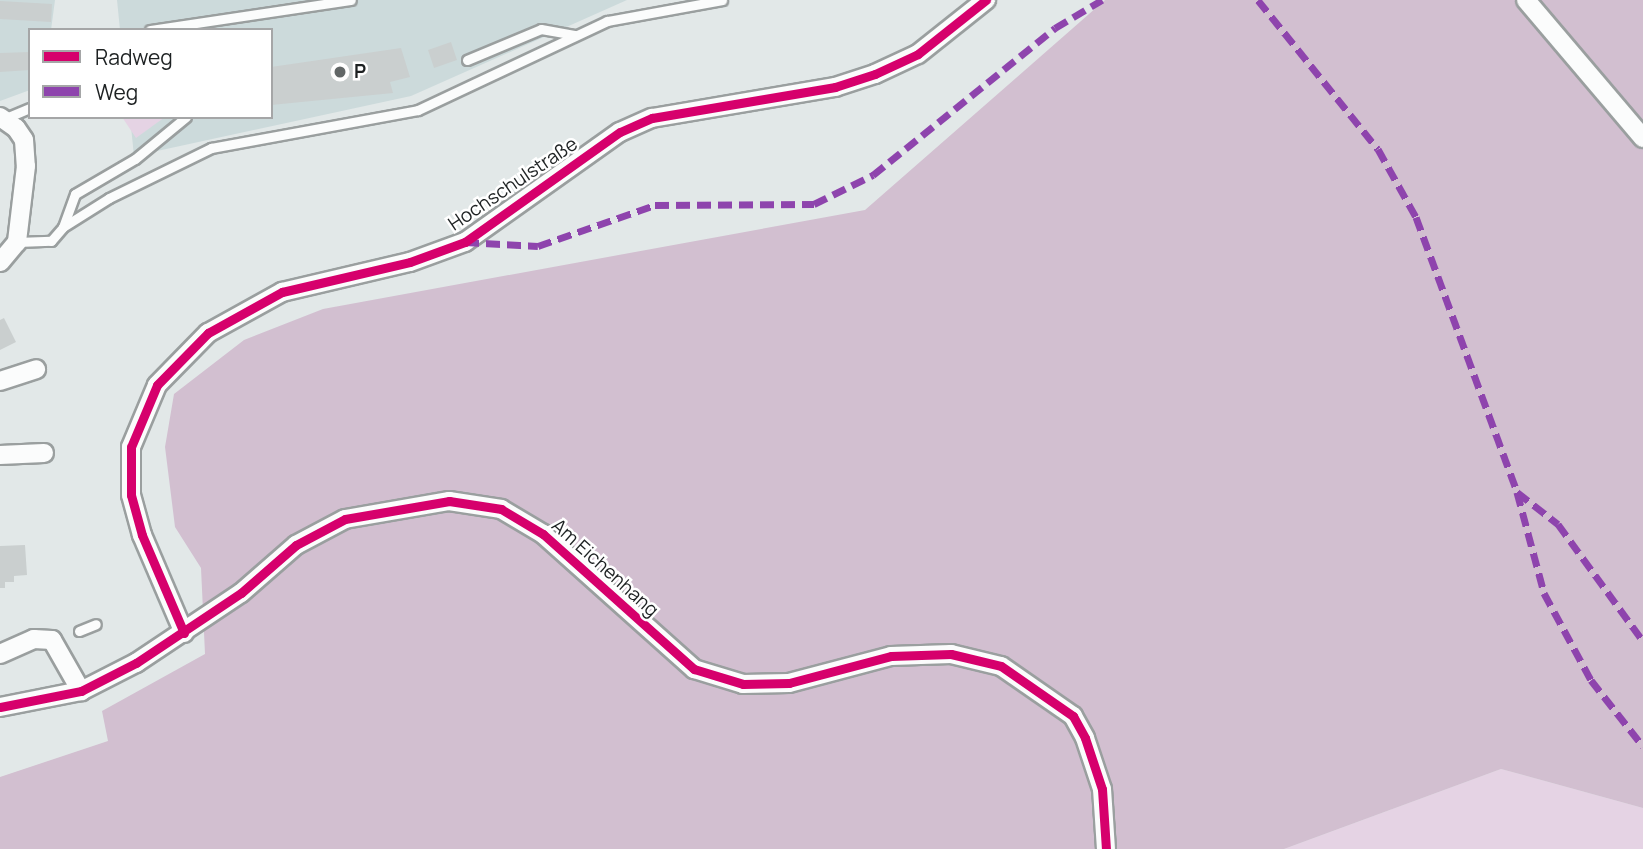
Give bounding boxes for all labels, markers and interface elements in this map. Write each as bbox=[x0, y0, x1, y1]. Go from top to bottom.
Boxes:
legend bbox=[28, 28, 273, 119]
text: Radweg bbox=[95, 43, 173, 71]
place label: P bbox=[354, 61, 366, 83]
marker: P bbox=[332, 64, 348, 80]
text: Weg bbox=[95, 78, 138, 106]
street label: Hochschulstraße bbox=[444, 132, 582, 236]
street label: Am Eichenhang bbox=[547, 514, 663, 622]

